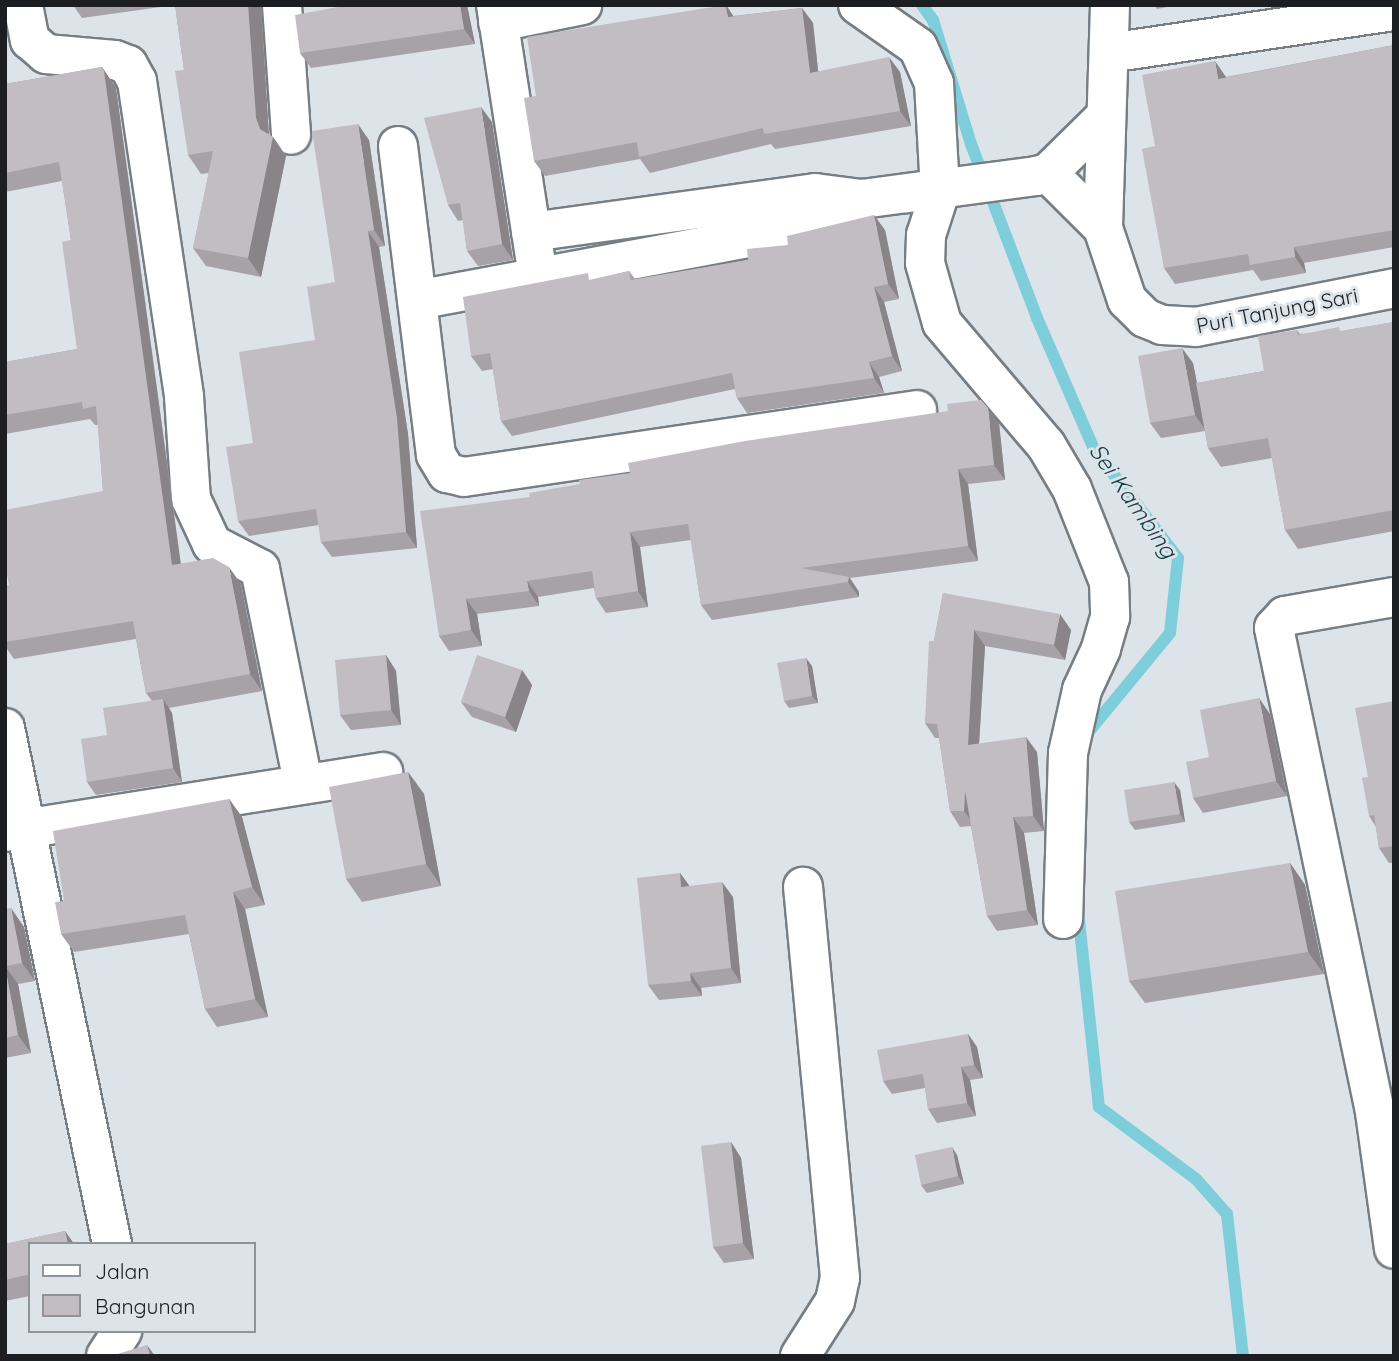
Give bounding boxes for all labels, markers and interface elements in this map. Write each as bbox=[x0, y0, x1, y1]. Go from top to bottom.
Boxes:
street label: Puri Tanjung Sari bbox=[1194, 282, 1360, 338]
water label: Sei Kambing bbox=[1083, 438, 1183, 564]
legend bbox=[28, 1242, 256, 1333]
text: Jalan bbox=[95, 1258, 149, 1284]
text: Bangunan bbox=[95, 1293, 195, 1319]

